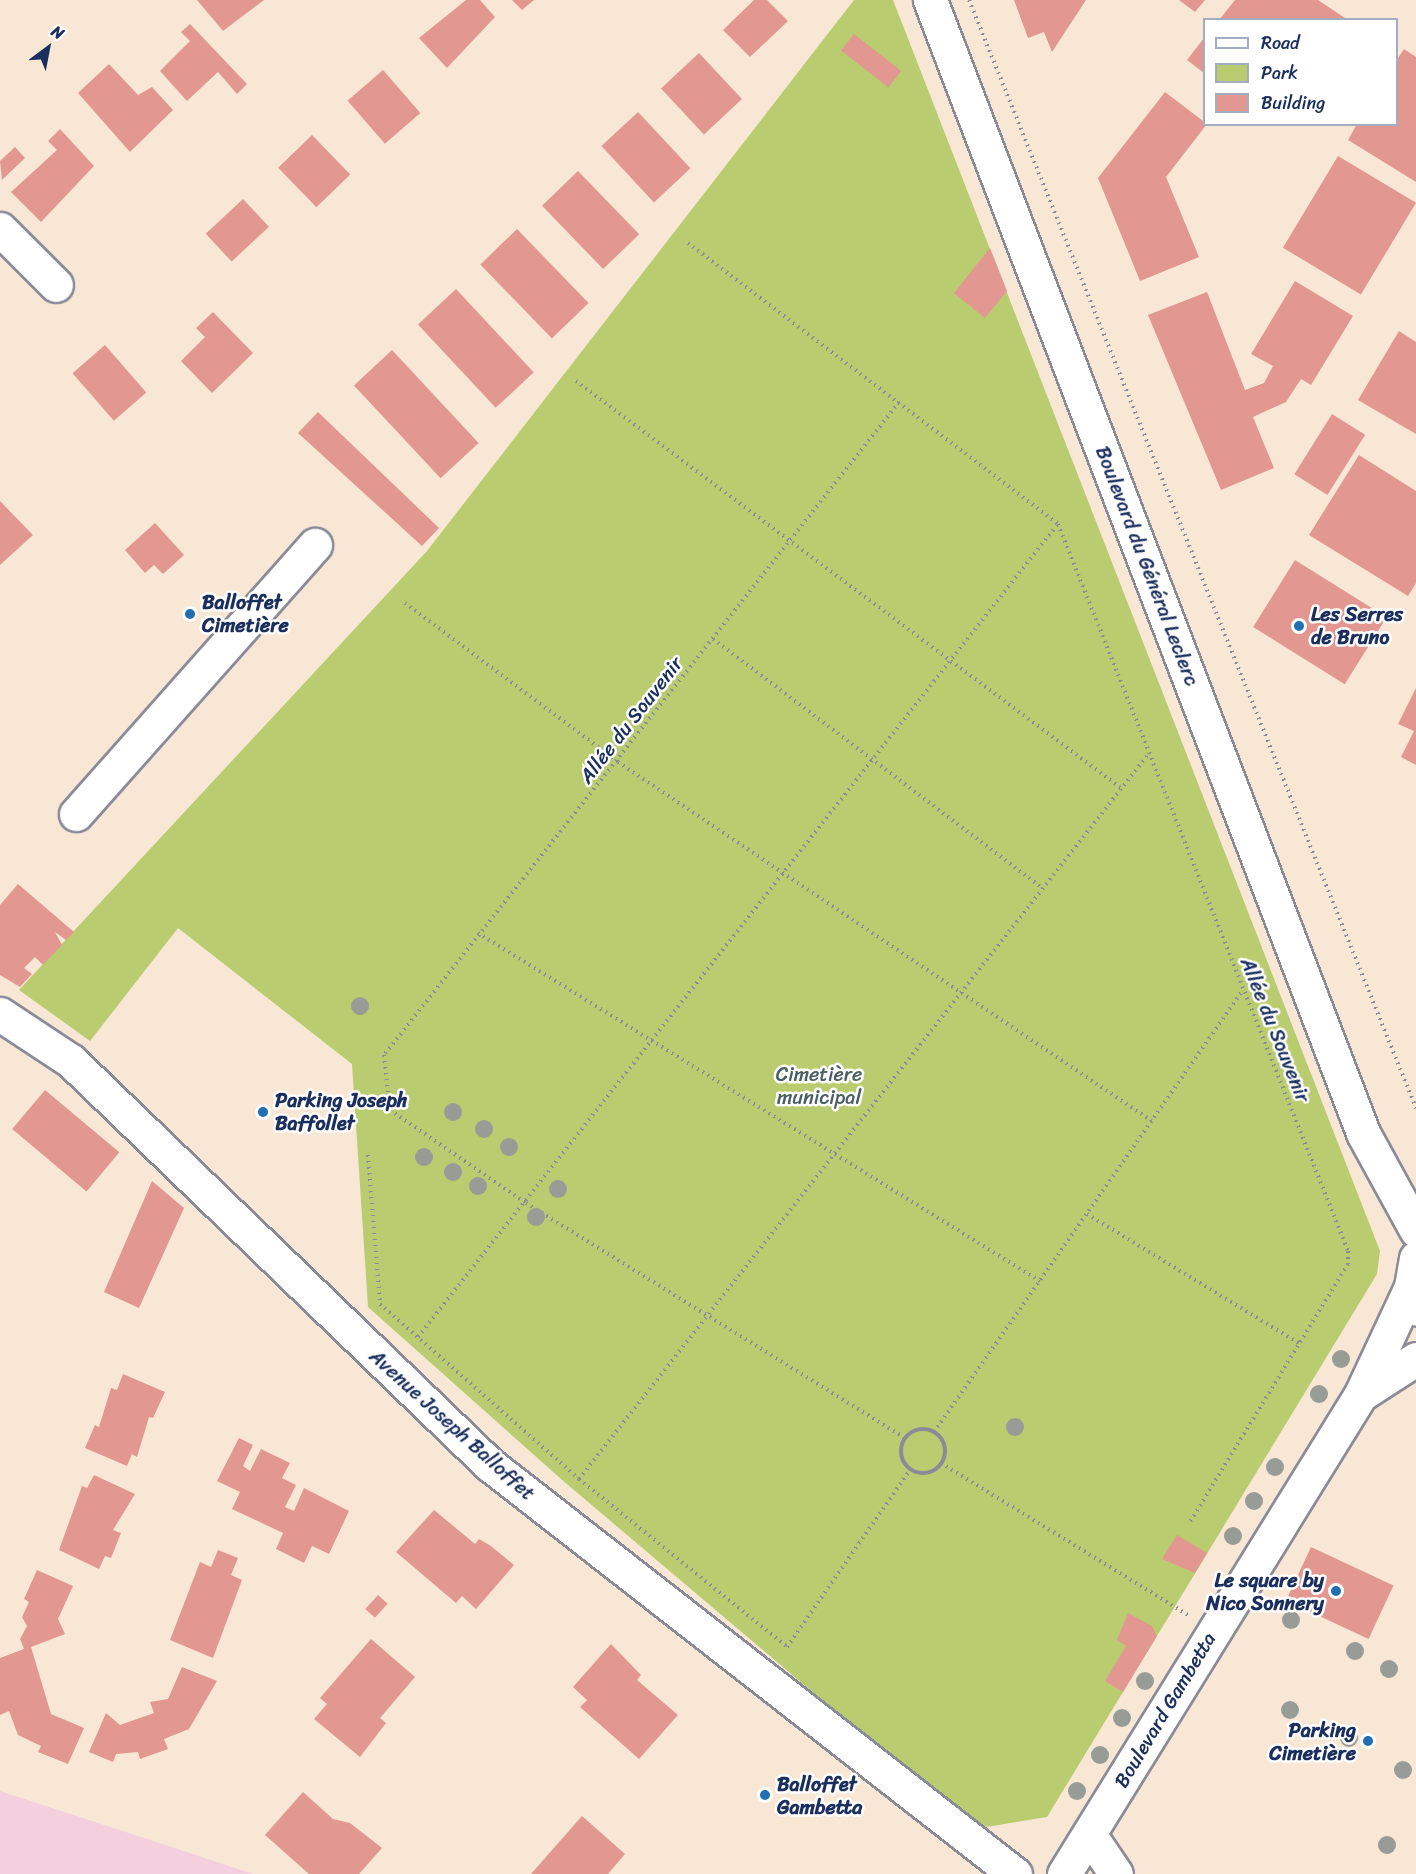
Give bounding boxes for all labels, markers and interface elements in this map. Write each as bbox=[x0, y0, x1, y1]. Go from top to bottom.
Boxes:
text: N bbox=[45, 17, 70, 48]
north arrow bbox=[18, 18, 78, 78]
legend bbox=[1203, 18, 1398, 126]
text: Road bbox=[1261, 27, 1300, 59]
text: Park bbox=[1261, 57, 1298, 89]
text: Building bbox=[1261, 87, 1325, 119]
street label: Boulevard du Général Leclerc bbox=[1090, 443, 1204, 689]
place label: Balloffet Cimetière bbox=[202, 590, 289, 637]
place label: Les Serres de Bruno bbox=[1311, 602, 1403, 649]
marker: Balloffet Cimetière bbox=[183, 607, 197, 621]
marker: Les Serres de Bruno bbox=[1292, 619, 1306, 633]
street label: Allée du Souvenir bbox=[574, 652, 688, 788]
street label: Allée du Souvenir bbox=[1235, 954, 1315, 1106]
park label: Cimetière municipal bbox=[776, 1063, 862, 1110]
place label: Parking Joseph Baffollet bbox=[275, 1088, 408, 1135]
marker: Parking Joseph Baffollet bbox=[256, 1105, 270, 1119]
street label: Avenue Joseph Balloffet bbox=[364, 1345, 540, 1505]
place label: Le square by Nico Sonnery bbox=[1206, 1568, 1324, 1615]
marker: Le square by Nico Sonnery bbox=[1329, 1584, 1343, 1598]
street label: Boulevard Gambetta bbox=[1109, 1628, 1221, 1792]
place label: Parking Cimetière bbox=[1269, 1718, 1356, 1765]
marker: Parking Cimetière bbox=[1361, 1734, 1375, 1748]
place label: Balloffet Gambetta bbox=[777, 1772, 862, 1819]
marker: Balloffet Gambetta bbox=[758, 1788, 772, 1802]

